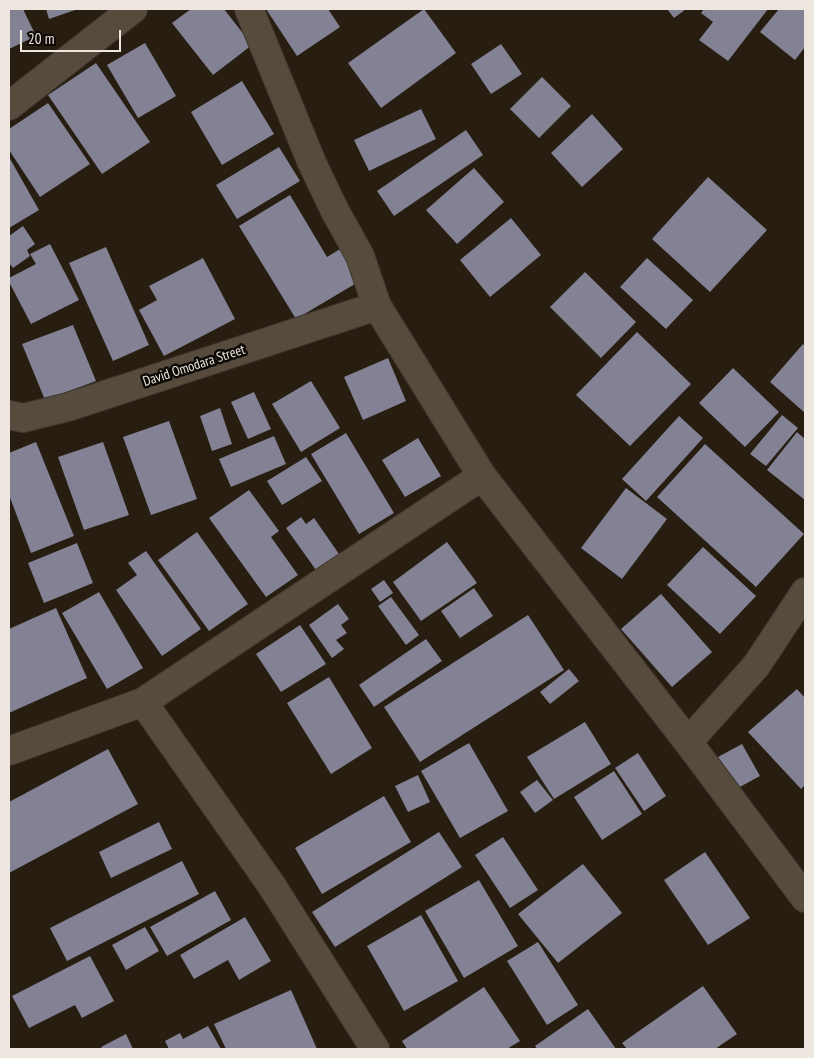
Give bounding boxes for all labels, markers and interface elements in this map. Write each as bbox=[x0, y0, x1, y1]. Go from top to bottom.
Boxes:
scale bar bbox=[22, 20, 124, 52]
text: 20 m bbox=[28, 29, 54, 48]
street label: David Omodara Street bbox=[141, 342, 247, 390]

